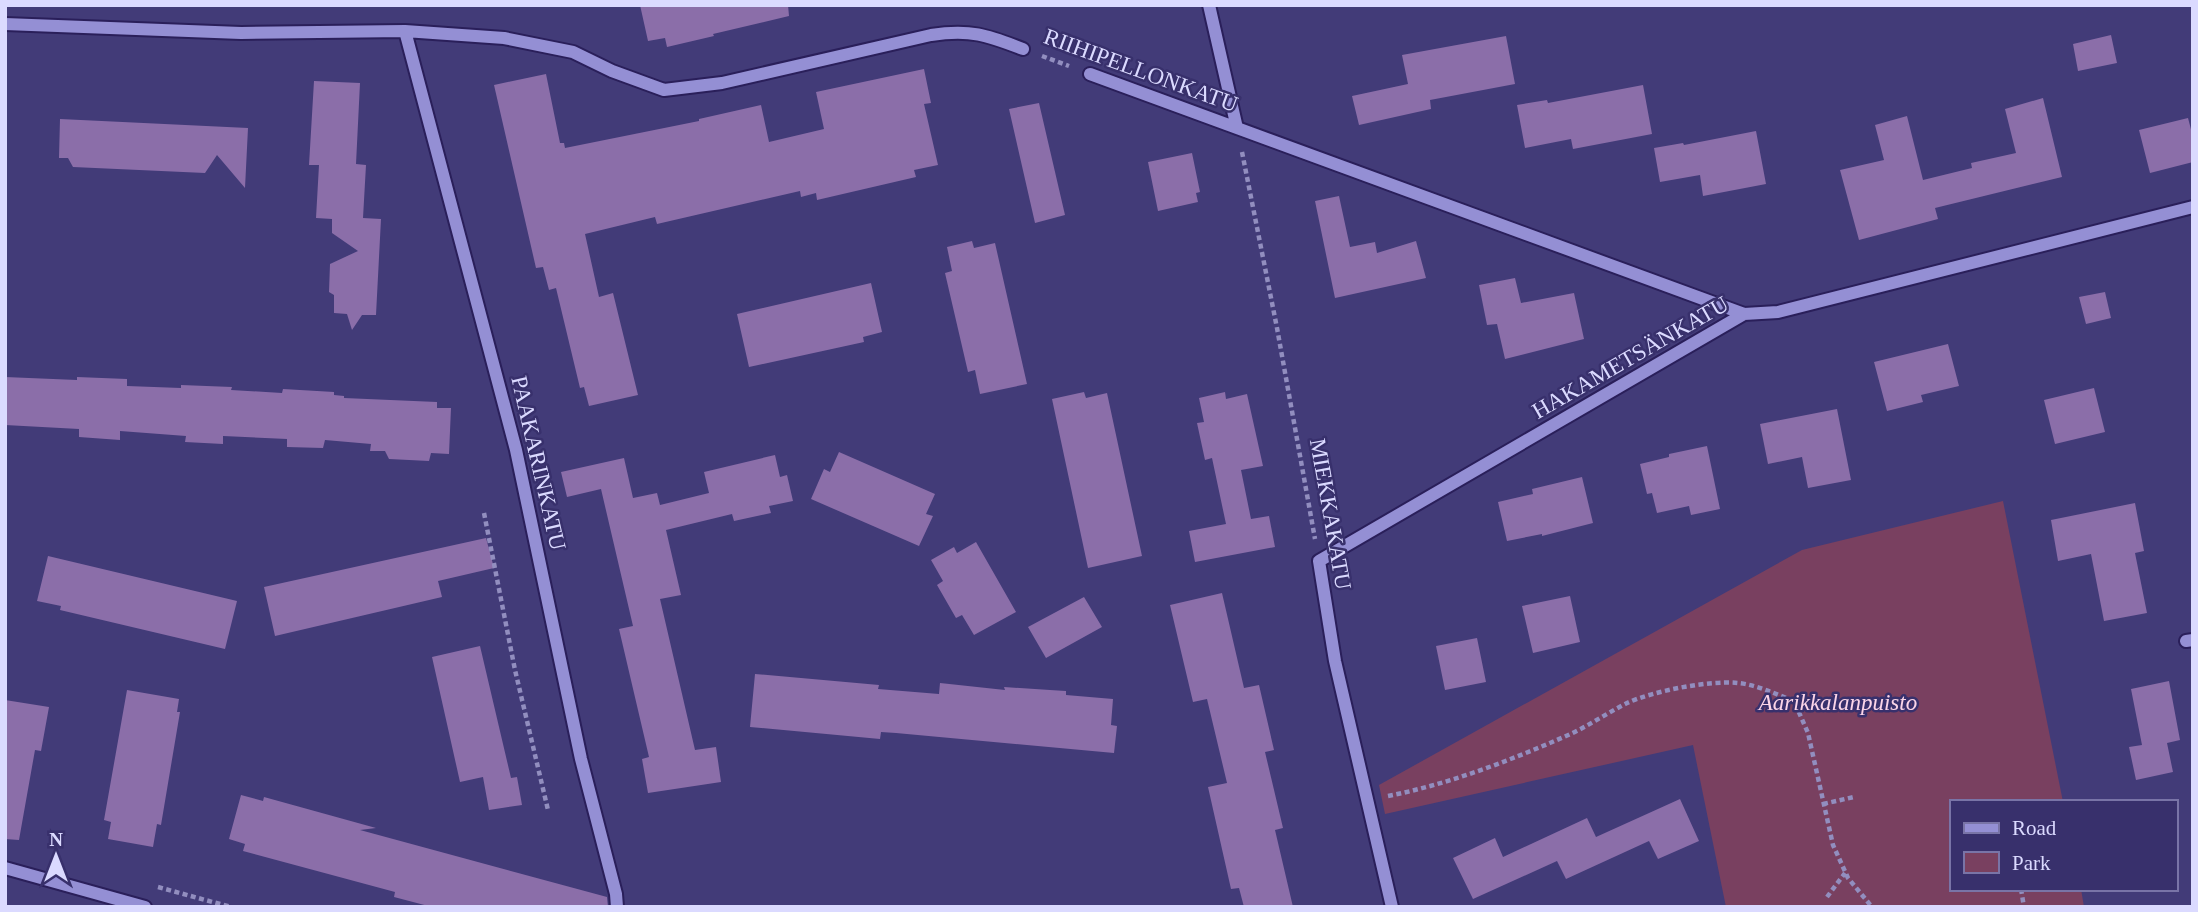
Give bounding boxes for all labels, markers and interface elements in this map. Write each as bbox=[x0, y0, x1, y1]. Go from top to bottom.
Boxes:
street label: RIIHIPELLONKATU bbox=[1041, 24, 1242, 117]
street label: HAKAMETSÄNKATU bbox=[1528, 291, 1733, 424]
street label: PAAKARINKATU bbox=[506, 374, 571, 553]
street label: MIEKKAKATU bbox=[1305, 436, 1356, 592]
park label: Aarikkalanpuisto bbox=[1757, 690, 1917, 715]
legend bbox=[1950, 800, 2177, 891]
text: Road bbox=[2012, 816, 2057, 840]
north arrow bbox=[21, 821, 91, 891]
text: N bbox=[49, 829, 63, 850]
text: Park bbox=[2012, 851, 2051, 875]

